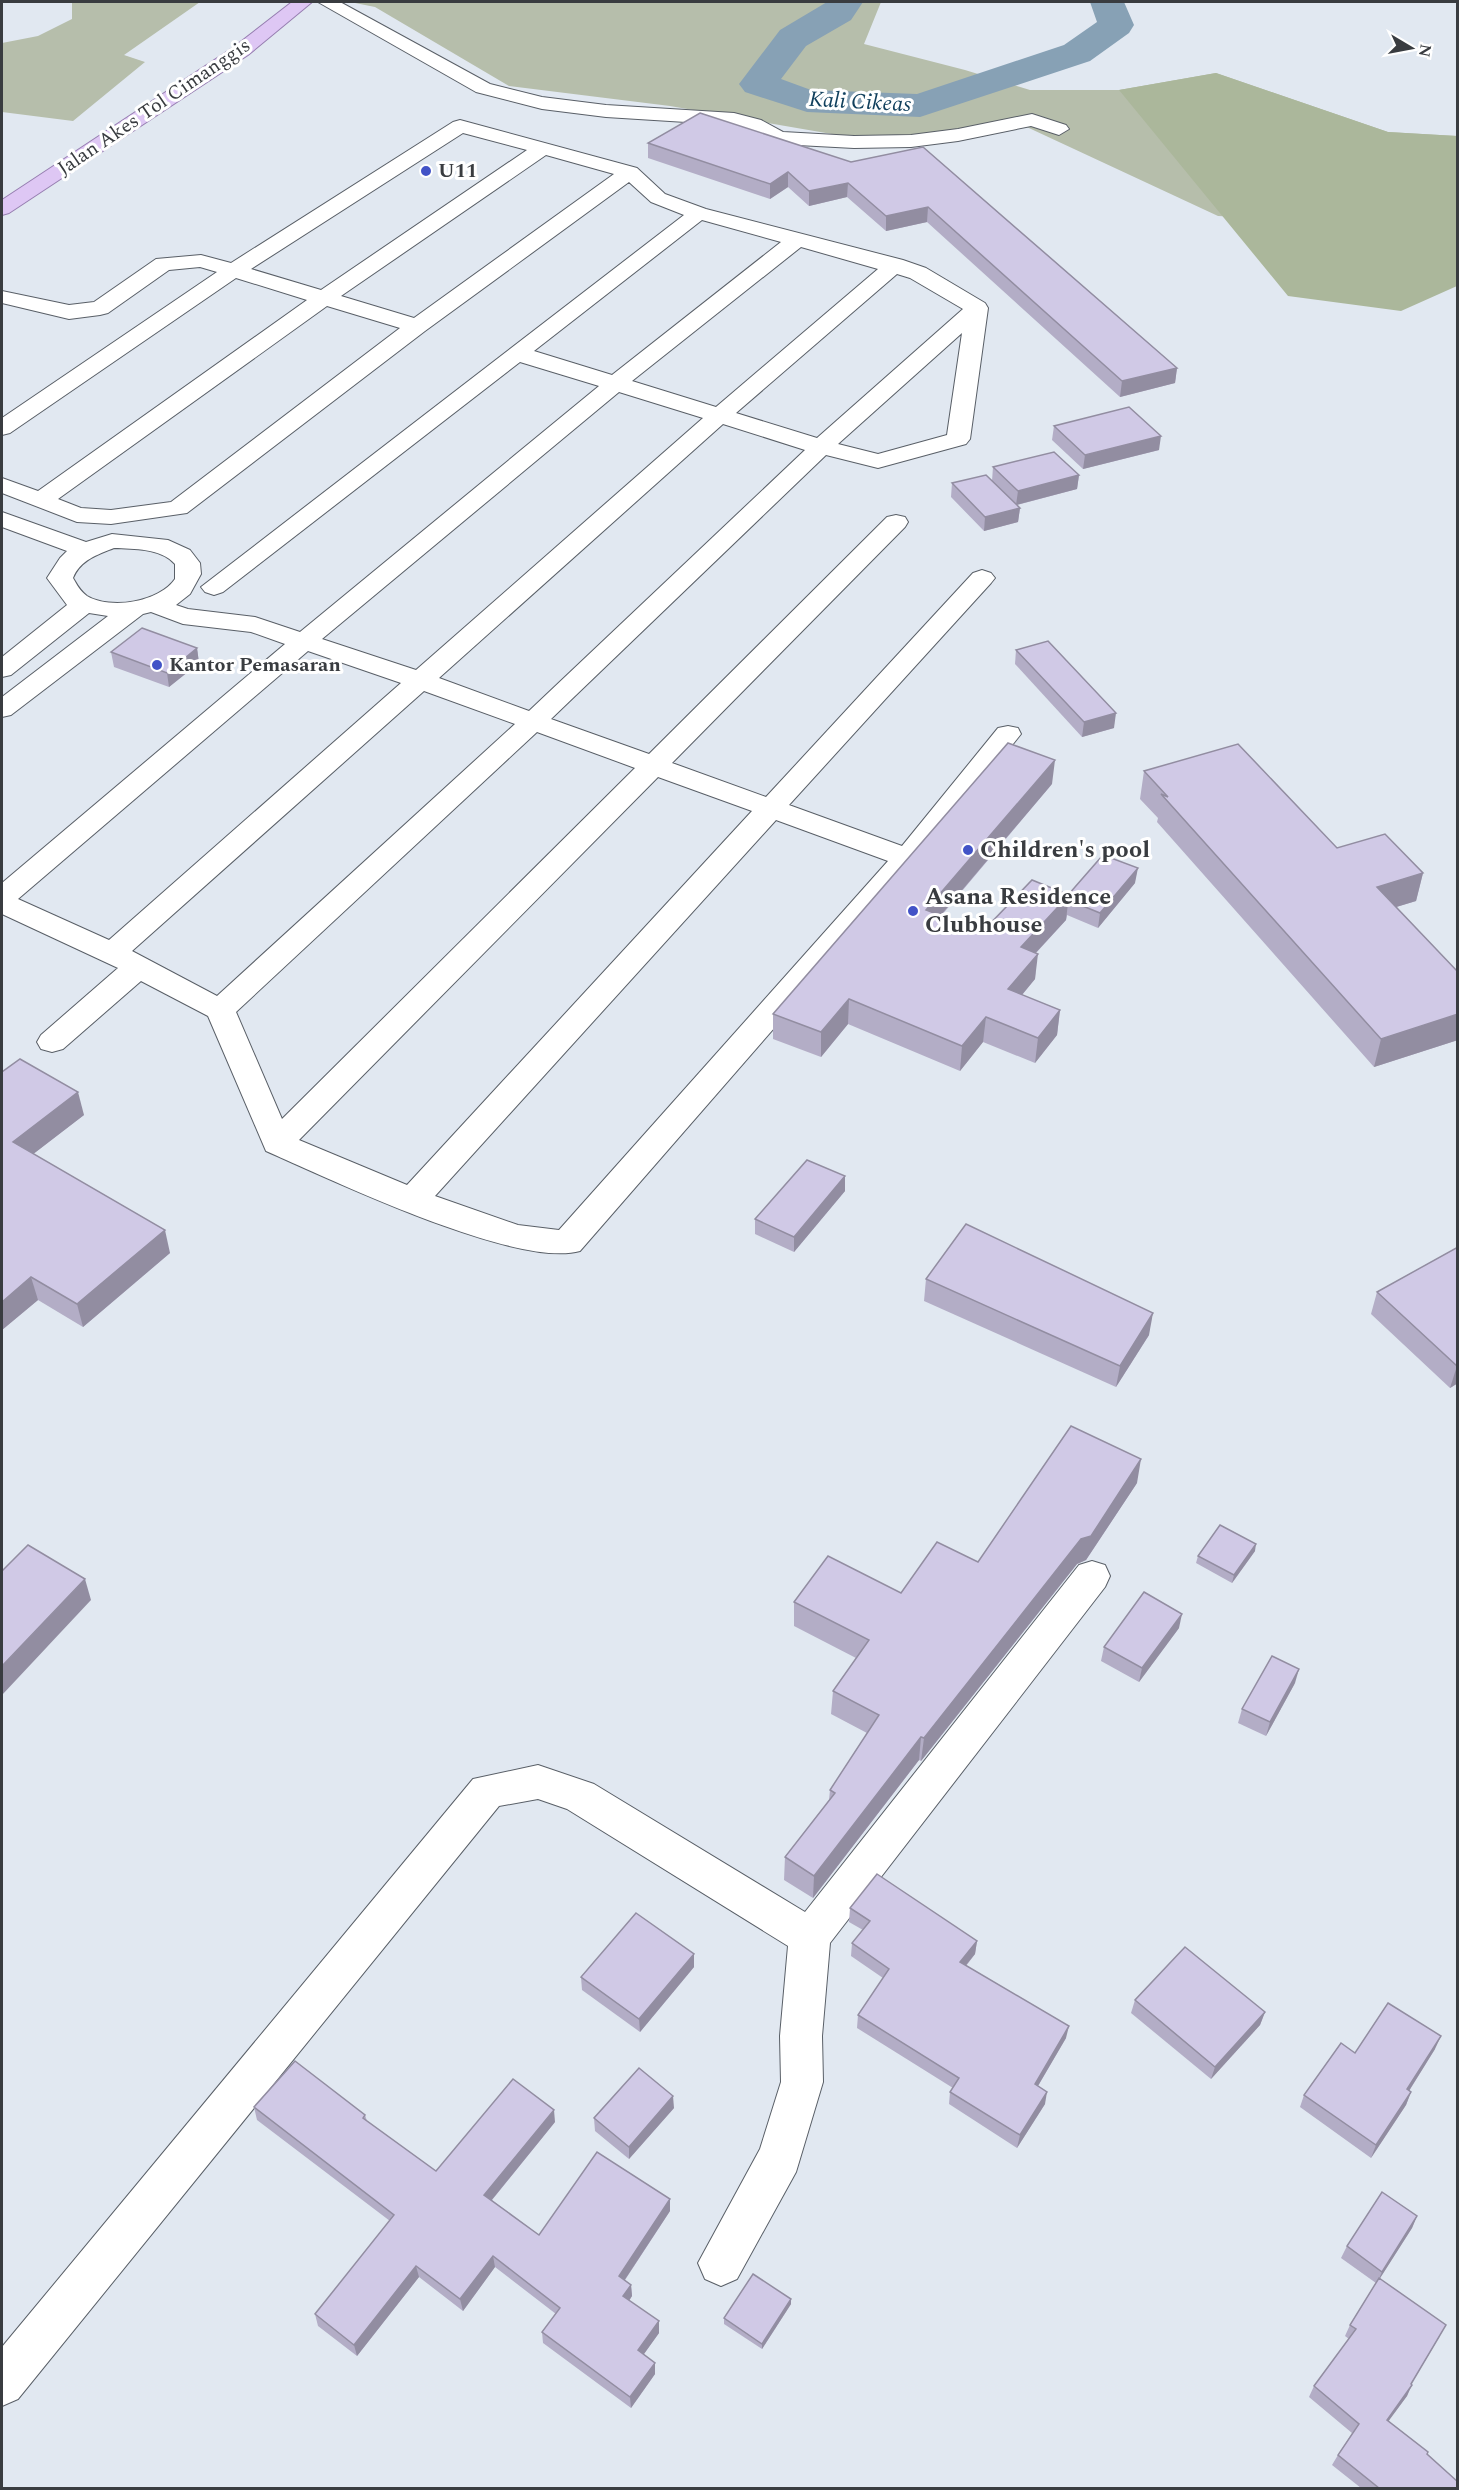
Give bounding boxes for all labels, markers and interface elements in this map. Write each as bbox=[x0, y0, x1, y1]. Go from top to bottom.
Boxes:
north arrow bbox=[1381, 18, 1441, 78]
street label: Jalan Akes Tol Cimanggis bbox=[51, 31, 257, 183]
text: N bbox=[1412, 42, 1438, 59]
water label: Kali Cikeas bbox=[808, 83, 912, 121]
place label: U11 bbox=[438, 156, 477, 186]
marker: U11 bbox=[419, 164, 433, 178]
place label: Kantor Pemasaran bbox=[169, 650, 341, 680]
marker: Kantor Pemasaran bbox=[150, 658, 164, 672]
place label: Children's pool bbox=[980, 832, 1150, 868]
marker: Children's pool bbox=[961, 843, 975, 857]
place label: Asana Residence Clubhouse bbox=[925, 879, 1111, 943]
marker: Asana Residence Clubhouse bbox=[906, 904, 920, 918]

